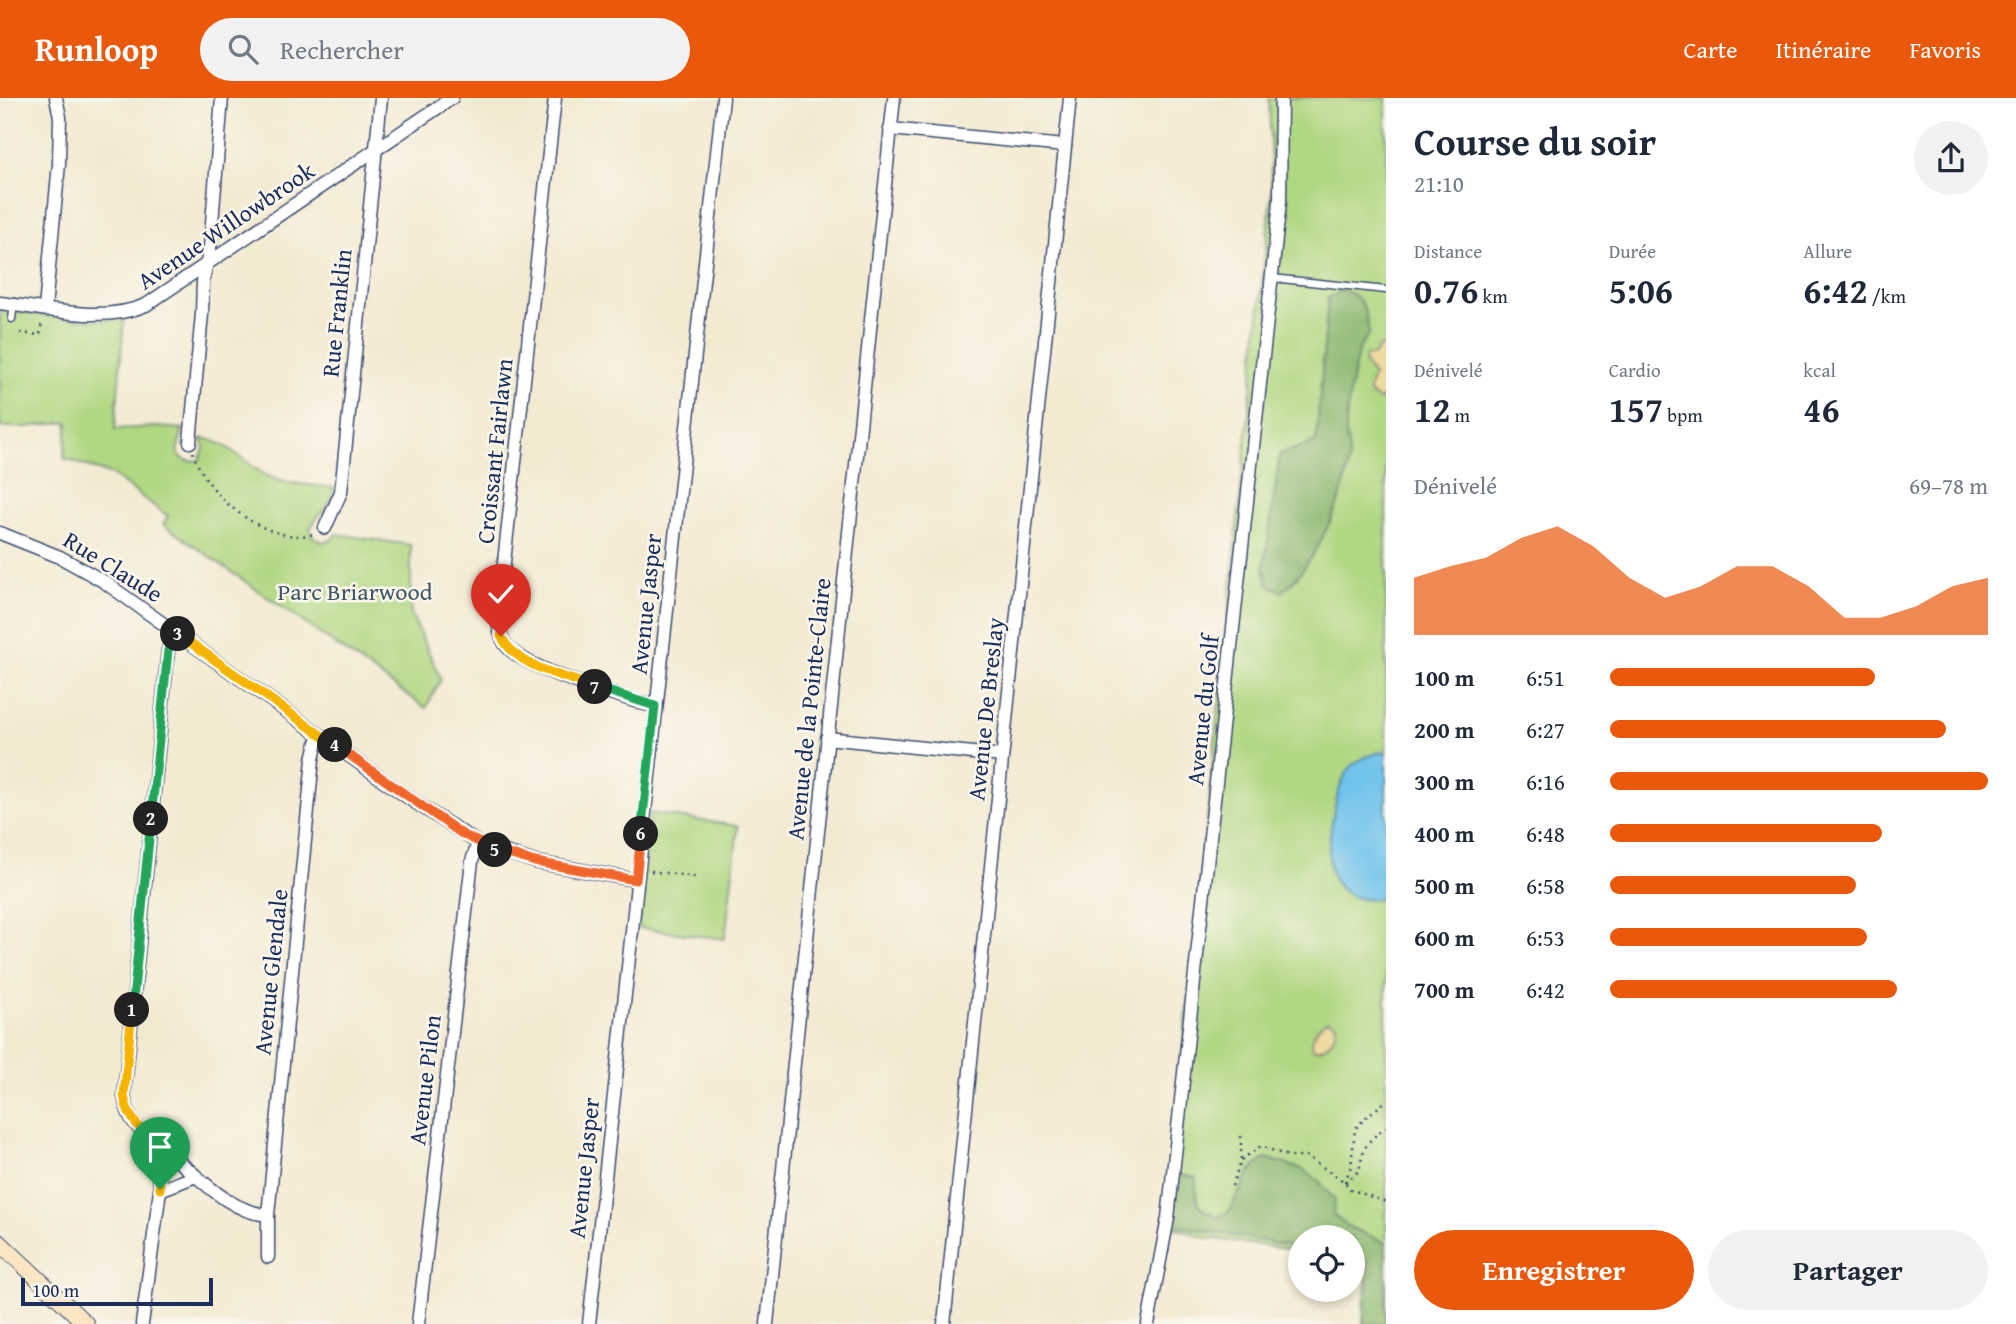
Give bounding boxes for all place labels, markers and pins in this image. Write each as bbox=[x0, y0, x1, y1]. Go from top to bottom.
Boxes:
pin bbox=[471, 564, 531, 636]
pin: 3 bbox=[160, 616, 196, 652]
pin: 7 bbox=[578, 670, 612, 704]
pin: 4 bbox=[318, 728, 352, 762]
pin: 2 bbox=[134, 802, 168, 836]
pin: 6 bbox=[624, 816, 658, 852]
pin: 5 bbox=[477, 832, 512, 868]
pin: 1 bbox=[114, 992, 150, 1028]
pin bbox=[130, 1117, 190, 1189]

